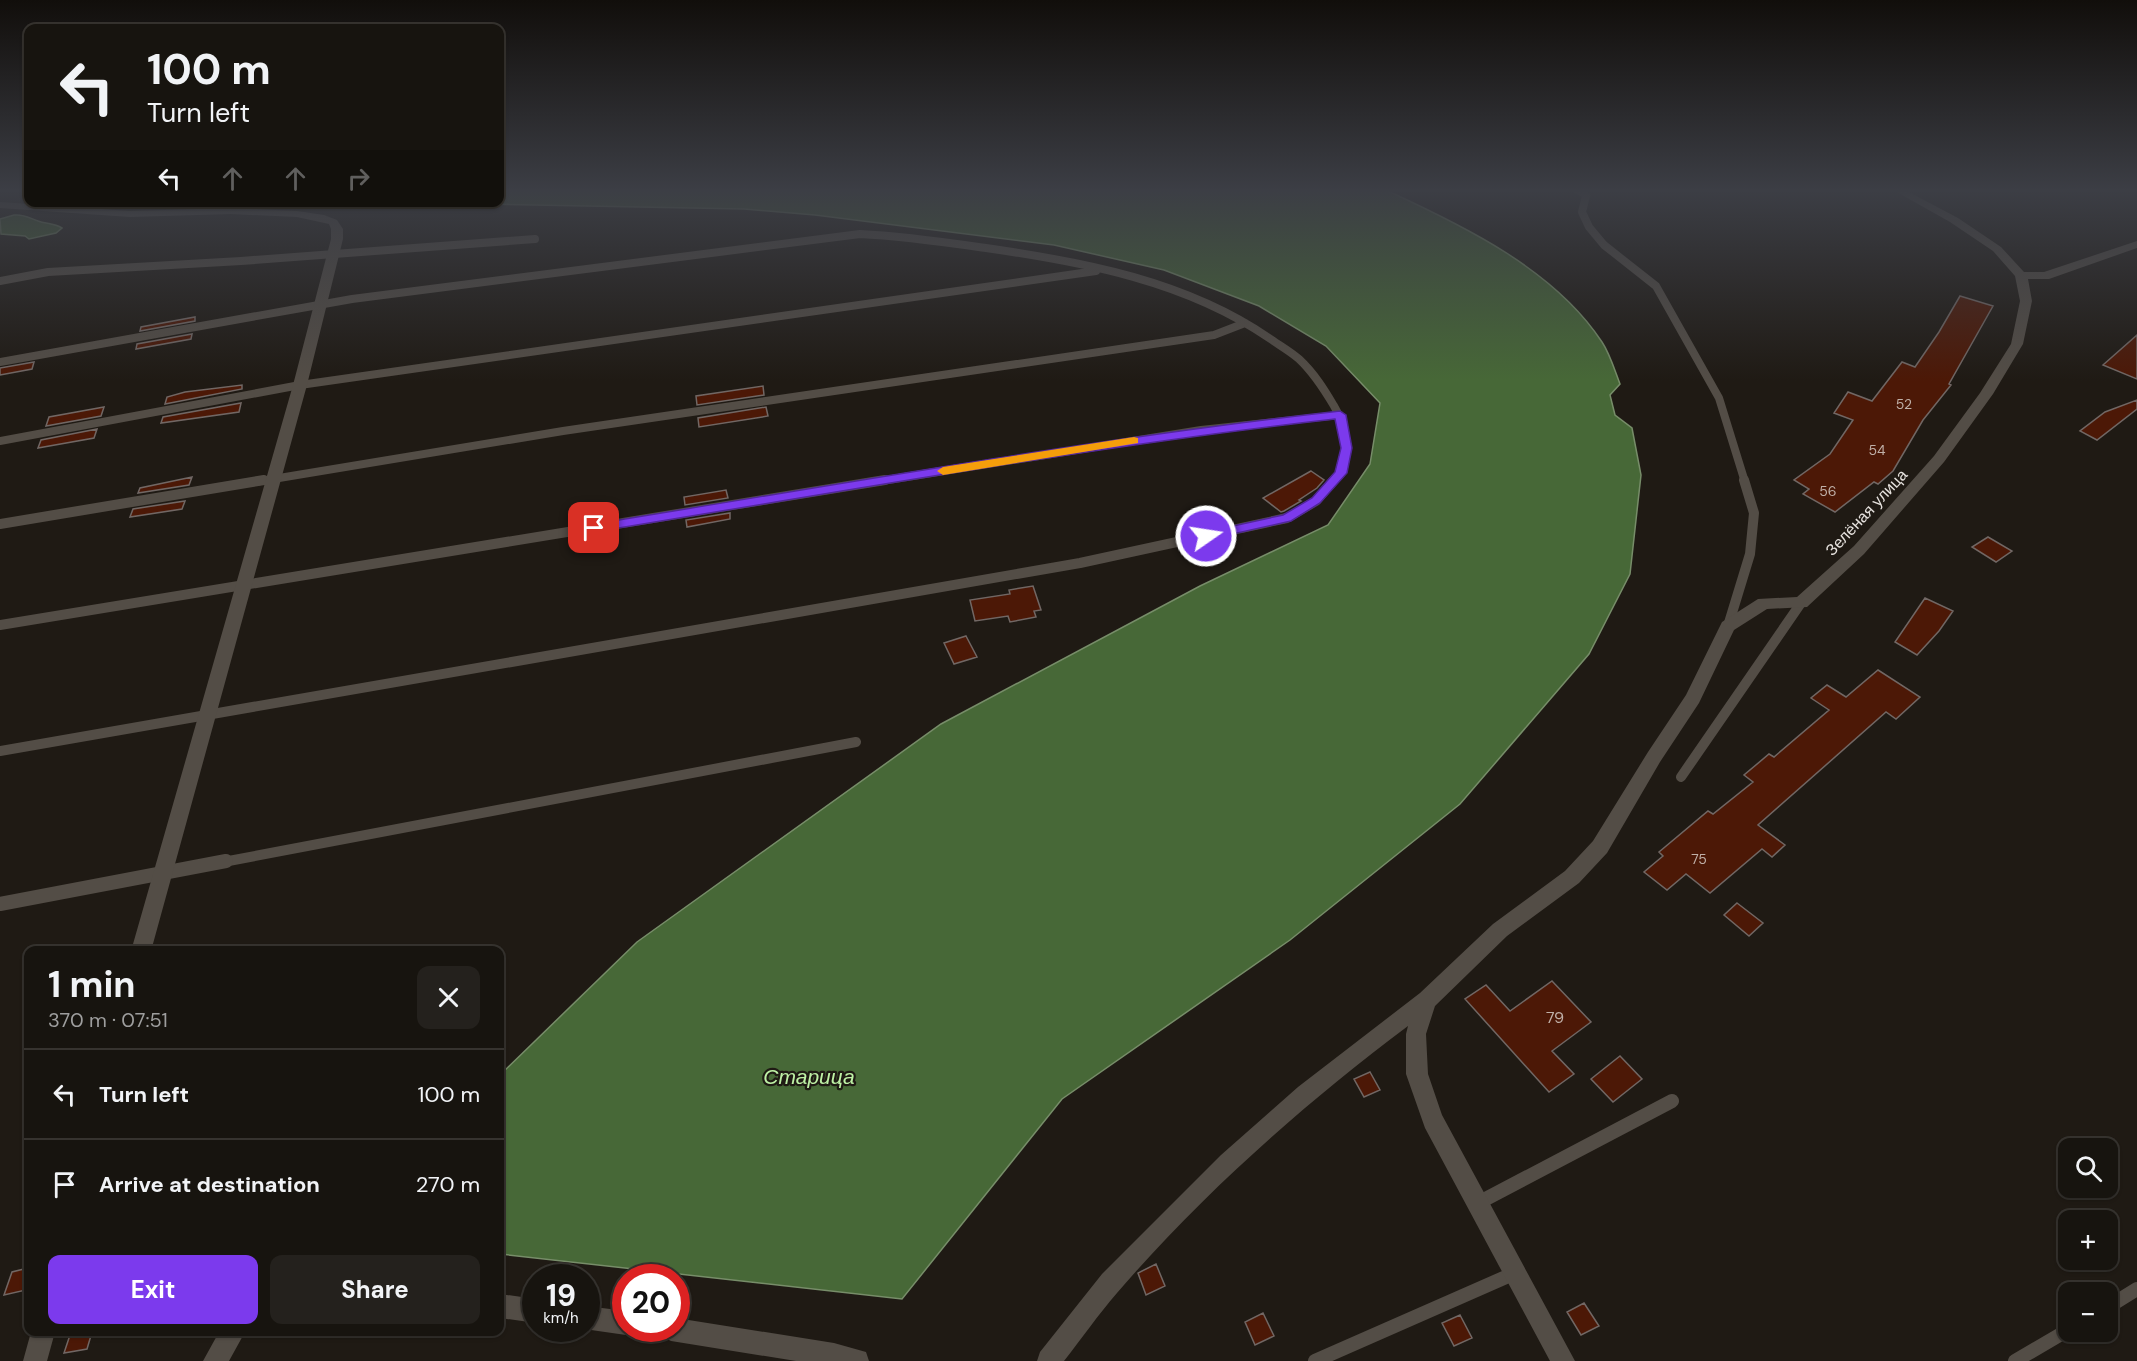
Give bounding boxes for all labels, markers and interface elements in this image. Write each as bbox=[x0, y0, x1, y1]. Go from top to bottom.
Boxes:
text: 100 m bbox=[147, 42, 271, 97]
icon: left bbox=[48, 48, 126, 126]
text: Turn left bbox=[147, 95, 250, 130]
icon: left bbox=[153, 162, 186, 195]
icon: ahead bbox=[216, 162, 249, 195]
icon: ahead bbox=[279, 162, 312, 195]
icon: right bbox=[342, 162, 375, 195]
house number: 52 bbox=[1896, 395, 1912, 413]
house number: 54 bbox=[1868, 441, 1886, 459]
street label: Зелёная улица bbox=[1821, 465, 1912, 560]
house number: 56 bbox=[1819, 482, 1837, 500]
pin bbox=[568, 502, 619, 553]
position arrow bbox=[1174, 504, 1238, 568]
icon: arrive bbox=[577, 511, 610, 544]
house number: 75 bbox=[1691, 850, 1707, 868]
text: 1 min bbox=[48, 961, 136, 1008]
button: close bbox=[417, 966, 480, 1029]
text: 370 m · 07:51 bbox=[48, 1007, 168, 1033]
house number: 79 bbox=[1546, 1007, 1564, 1028]
water label: Старица bbox=[763, 1063, 855, 1091]
icon: left bbox=[48, 1078, 81, 1111]
text: Turn left bbox=[99, 1080, 189, 1109]
text: 100 m bbox=[418, 1080, 480, 1109]
map controls bbox=[2058, 1138, 2118, 1342]
button: search bbox=[2058, 1138, 2118, 1198]
icon: arrive bbox=[48, 1168, 81, 1201]
text: Arrive at destination bbox=[99, 1170, 320, 1199]
text: 270 m bbox=[416, 1170, 480, 1199]
button: + bbox=[2058, 1210, 2118, 1270]
button: Exit bbox=[48, 1255, 258, 1324]
button: Share bbox=[270, 1255, 480, 1324]
speed limit sign: 20 bbox=[612, 1264, 690, 1342]
text: 19 bbox=[546, 1276, 576, 1315]
button: − bbox=[2058, 1282, 2118, 1342]
text: km/h bbox=[543, 1308, 579, 1328]

